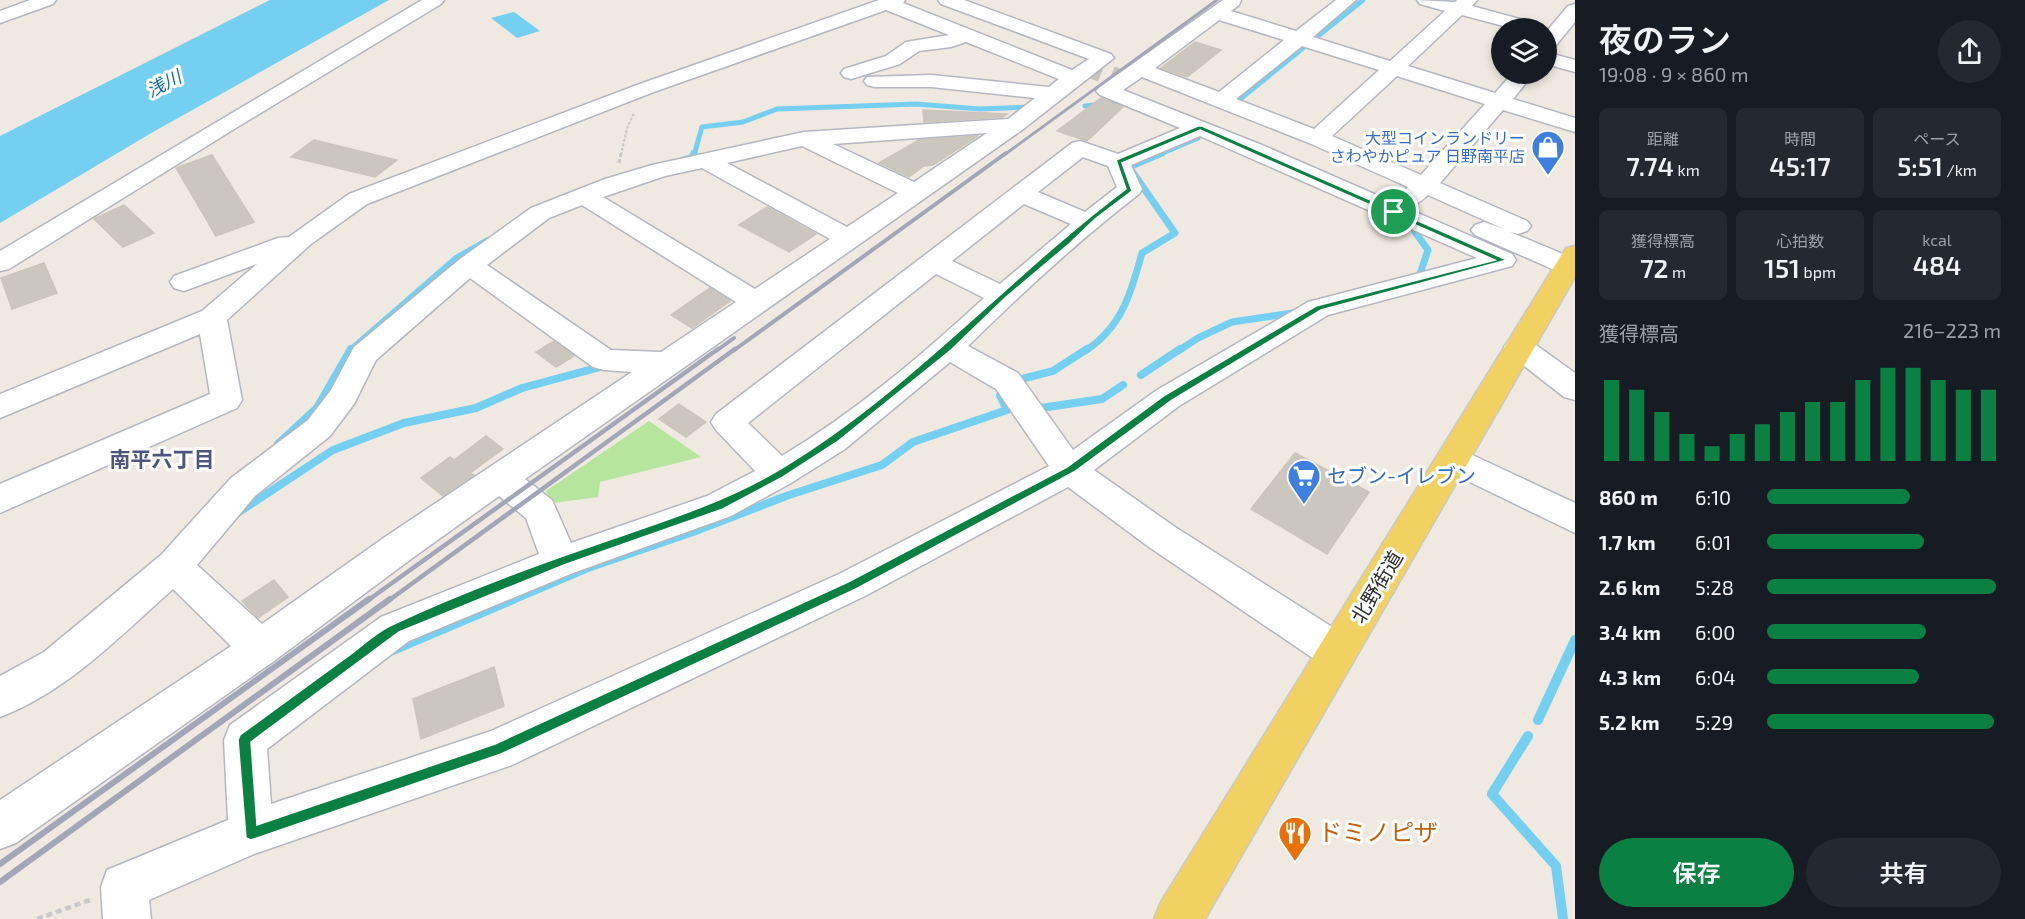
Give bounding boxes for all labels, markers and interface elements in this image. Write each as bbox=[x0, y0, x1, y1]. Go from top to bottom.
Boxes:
map controls bbox=[1491, 18, 1557, 84]
button: layers bbox=[1491, 18, 1557, 84]
text: 夜のラン bbox=[1599, 19, 1731, 59]
button: share bbox=[1938, 20, 2001, 83]
text: 19:08 · 9 × 860 m bbox=[1599, 62, 1749, 86]
water label: 浅川 bbox=[143, 64, 186, 101]
place label: 大型コインランドリー さわやかピュア 日野南平店 bbox=[1330, 128, 1525, 165]
shop icon: 大型コインランドリー さわやかピュア 日野南平店 bbox=[1530, 129, 1566, 176]
text: 距離 bbox=[1647, 129, 1679, 148]
text: 時間 bbox=[1784, 129, 1816, 148]
text: ペース bbox=[1913, 129, 1961, 148]
text: 7.74 bbox=[1626, 150, 1674, 181]
text: 45:17 bbox=[1769, 150, 1831, 181]
text: 5:51 bbox=[1897, 150, 1943, 181]
text: km bbox=[1674, 160, 1700, 179]
text: /km bbox=[1943, 160, 1977, 179]
pin bbox=[1368, 186, 1419, 237]
icon: arrive bbox=[1377, 195, 1410, 228]
text: kcal bbox=[1922, 230, 1952, 249]
text: 獲得標高 bbox=[1631, 231, 1695, 250]
text: 心拍数 bbox=[1776, 231, 1824, 250]
text: 484 bbox=[1913, 249, 1961, 280]
text: 72 bbox=[1640, 252, 1668, 283]
text: 151 bbox=[1764, 252, 1800, 283]
text: m bbox=[1668, 262, 1686, 281]
text: bpm bbox=[1800, 262, 1836, 281]
text: 216–223 m bbox=[1903, 318, 2001, 342]
text: 獲得標高 bbox=[1599, 321, 1679, 345]
district label: 南平六丁目 bbox=[110, 446, 215, 471]
supermarket icon: セブン-イレブン bbox=[1286, 458, 1322, 505]
place label: セブン-イレブン bbox=[1327, 463, 1476, 487]
text: 860 m bbox=[1599, 485, 1658, 509]
text: 6:10 bbox=[1695, 485, 1731, 509]
text: 1.7 km bbox=[1599, 530, 1656, 554]
text: 6:01 bbox=[1695, 530, 1731, 554]
street label: 北野街道 bbox=[1345, 546, 1407, 627]
text: 2.6 km bbox=[1599, 575, 1660, 599]
text: 5:28 bbox=[1695, 575, 1734, 599]
text: 3.4 km bbox=[1599, 620, 1661, 644]
text: 6:00 bbox=[1695, 620, 1735, 644]
text: 4.3 km bbox=[1599, 665, 1661, 689]
text: 6:04 bbox=[1695, 665, 1736, 689]
text: 5.2 km bbox=[1599, 710, 1660, 734]
text: 5:29 bbox=[1695, 710, 1733, 734]
restaurant icon: ドミノピザ bbox=[1277, 815, 1313, 862]
place label: ドミノピザ bbox=[1318, 817, 1438, 846]
button: 保存 bbox=[1599, 838, 1794, 907]
button: 共有 bbox=[1806, 838, 2001, 907]

